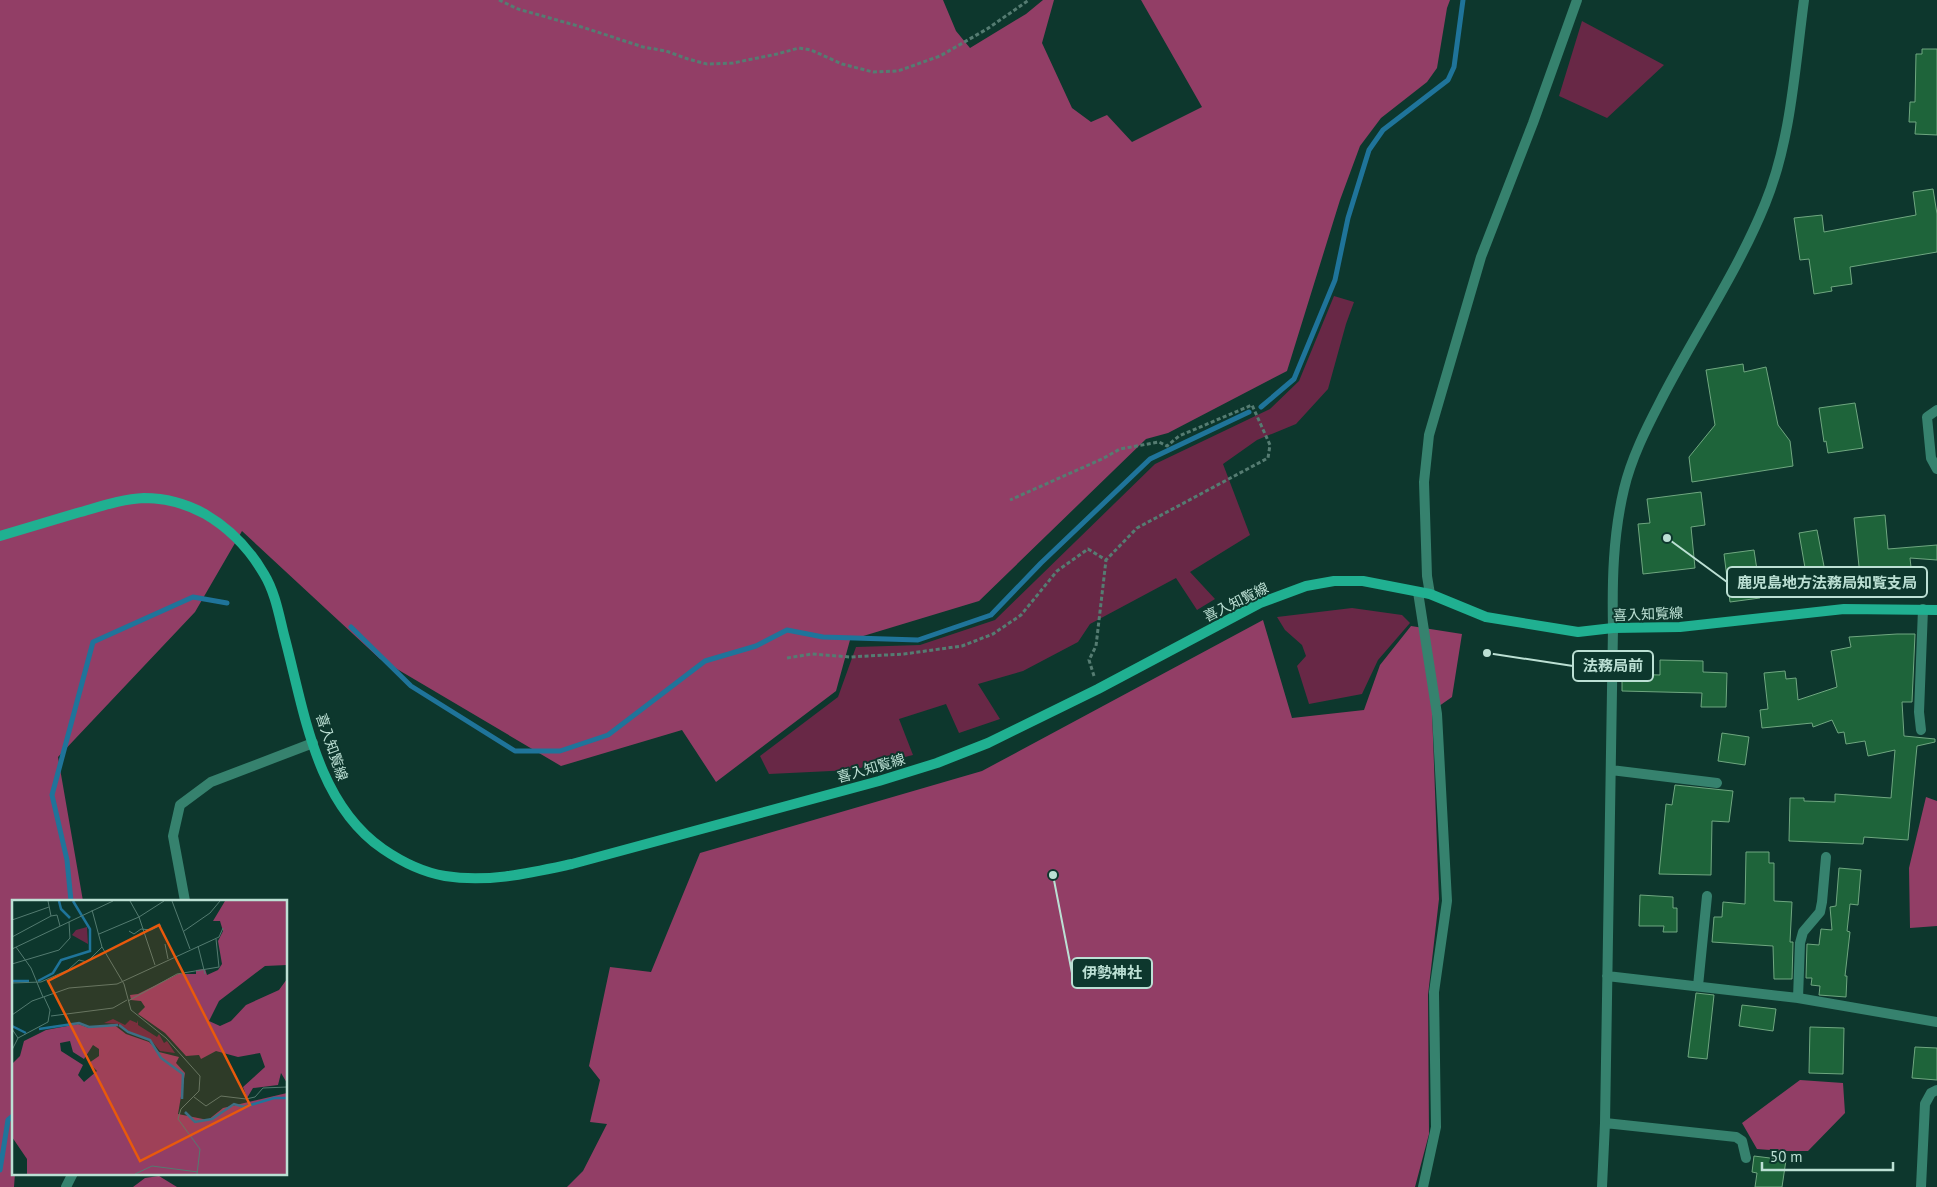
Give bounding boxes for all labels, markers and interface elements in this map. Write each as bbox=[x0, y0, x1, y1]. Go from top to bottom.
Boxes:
callout: 鹿児島地方法務局知覧支局 bbox=[1727, 567, 1927, 597]
text: 鹿児島地方法務局知覧支局 bbox=[1737, 573, 1917, 592]
street label: 喜入知覧線 bbox=[1201, 579, 1271, 625]
street label: 喜入知覧線 bbox=[1613, 604, 1683, 624]
callout: 法務局前 bbox=[1573, 651, 1653, 681]
text: 法務局前 bbox=[1583, 656, 1643, 675]
street label: 喜入知覧線 bbox=[312, 711, 352, 783]
street label: 喜入知覧線 bbox=[835, 750, 907, 786]
inset map bbox=[12, 900, 288, 1174]
callout: 伊勢神社 bbox=[1072, 958, 1152, 988]
text: 伊勢神社 bbox=[1082, 963, 1142, 982]
scale bar bbox=[1762, 1140, 1893, 1172]
text: 50 m bbox=[1770, 1147, 1803, 1166]

